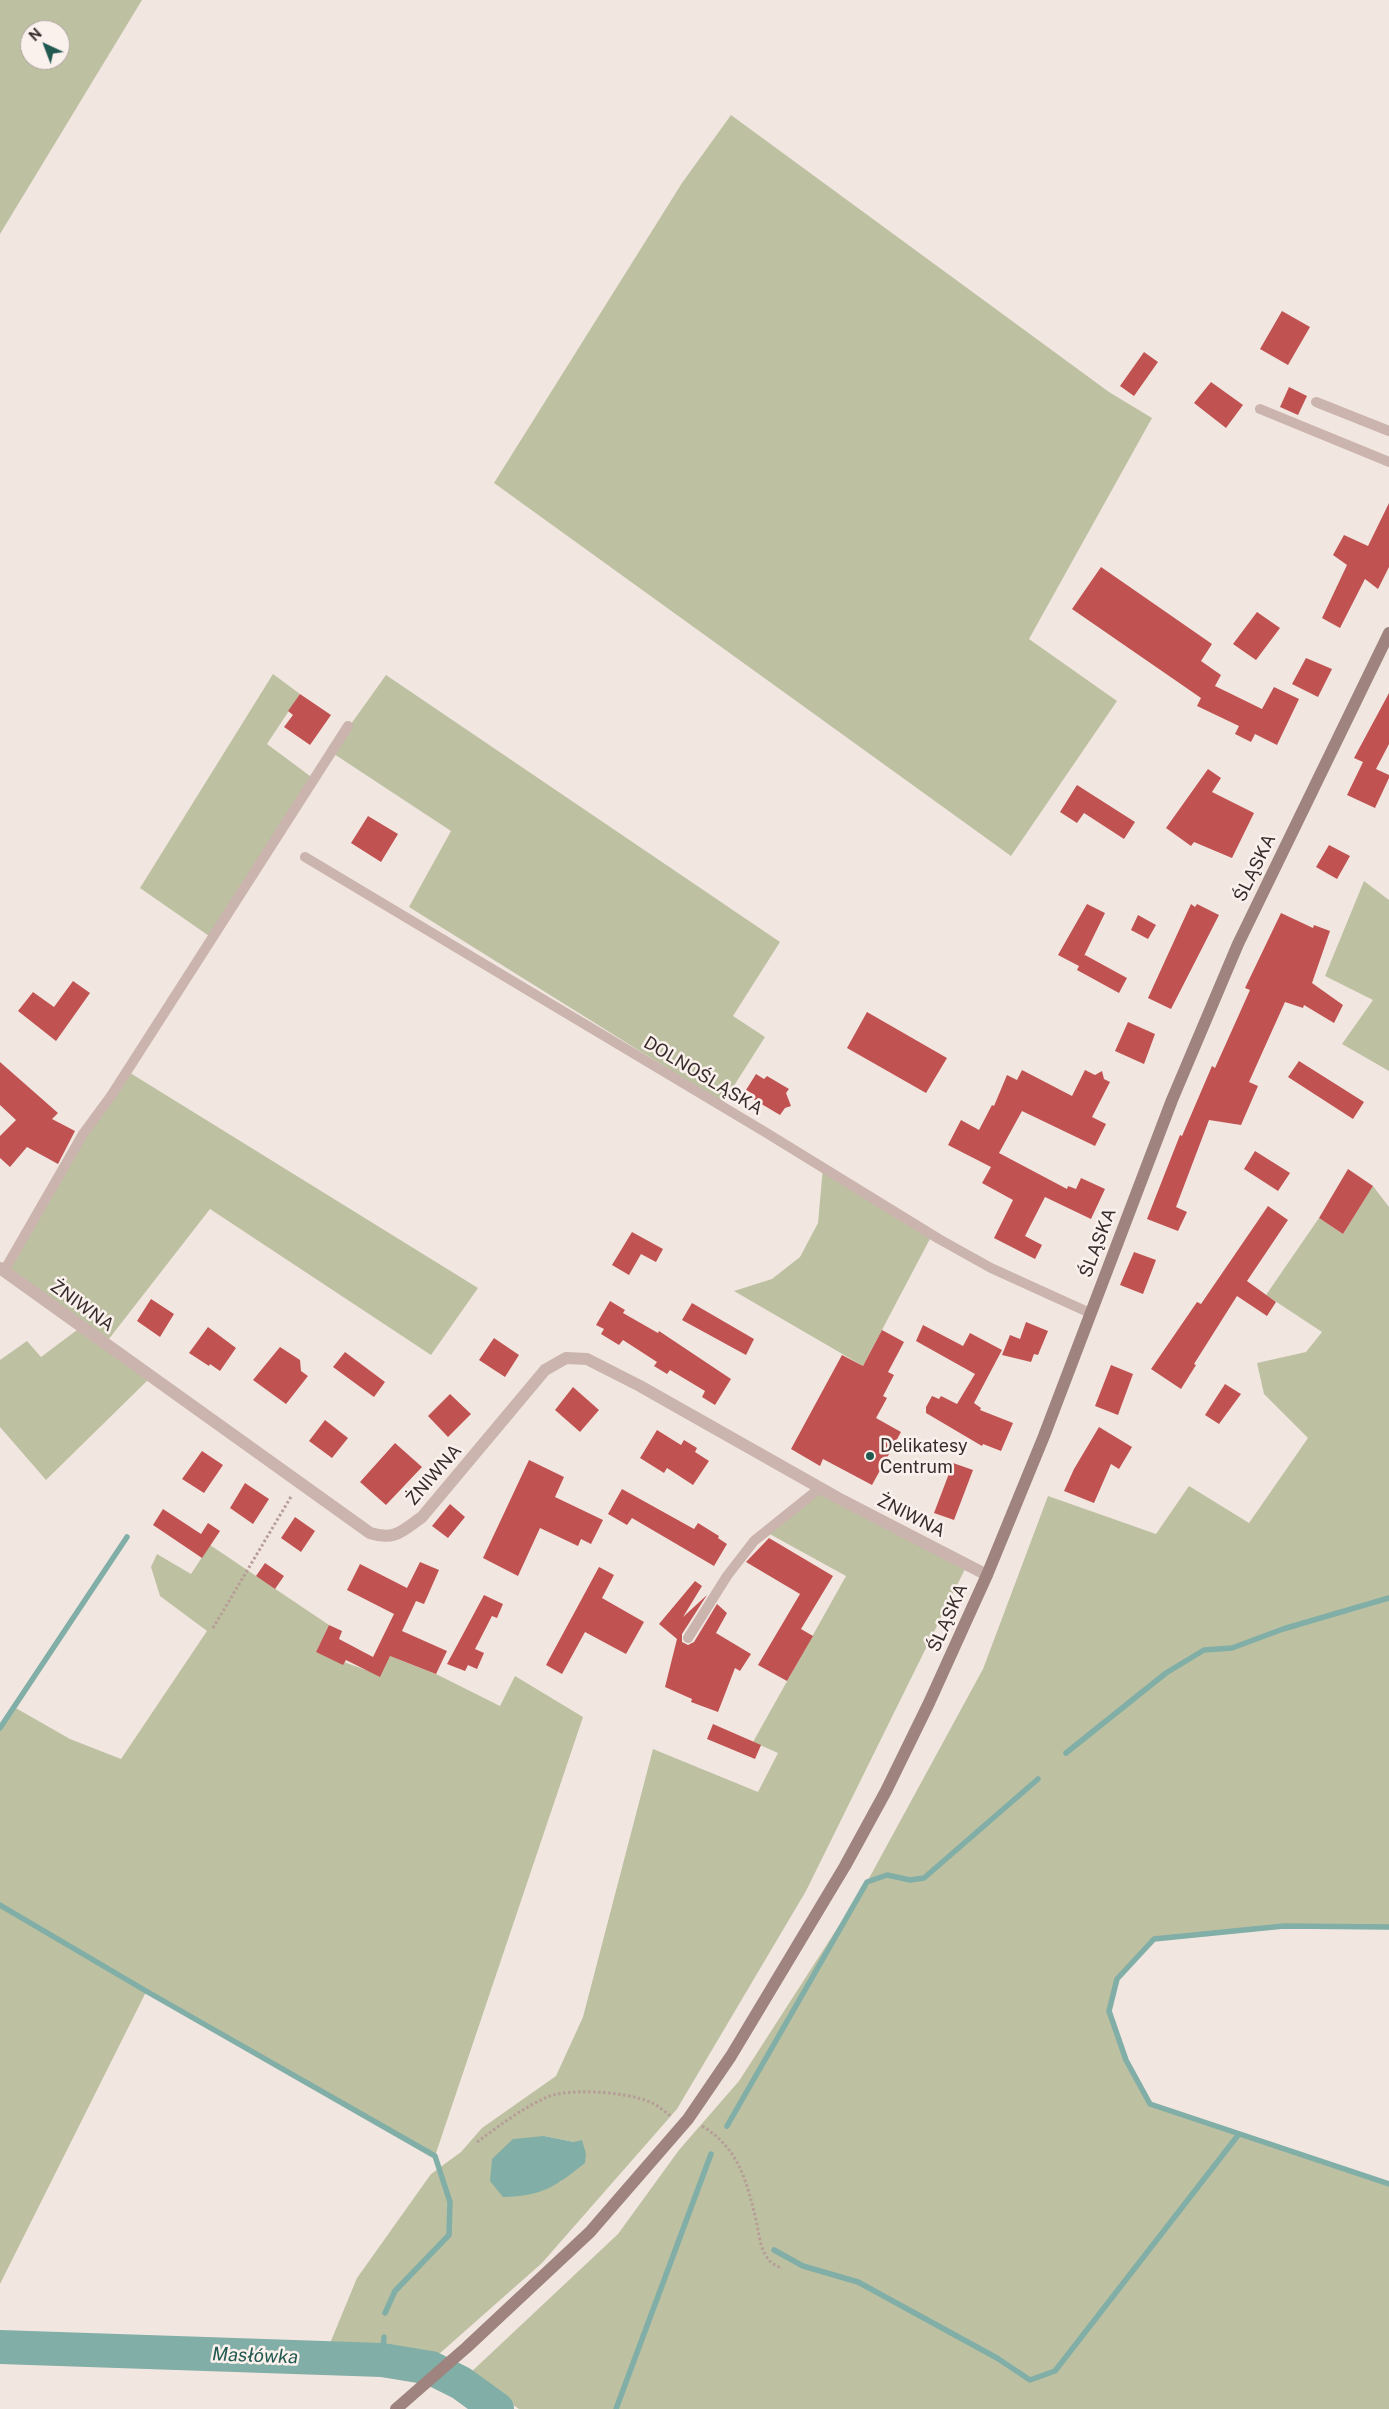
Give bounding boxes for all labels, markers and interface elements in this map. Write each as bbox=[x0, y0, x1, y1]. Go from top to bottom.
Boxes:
north arrow bbox=[20, 20, 70, 70]
text: N bbox=[26, 25, 45, 44]
street label: ŚLĄSKA bbox=[1229, 831, 1281, 905]
street label: DOLNOŚLĄSKA bbox=[639, 1032, 767, 1120]
street label: ŚLĄSKA bbox=[1075, 1205, 1121, 1281]
street label: ŻNIWNA bbox=[46, 1276, 118, 1336]
place label: Delikatesy Centrum bbox=[880, 1435, 968, 1478]
street label: ŻNIWNA bbox=[402, 1440, 466, 1510]
marker: Delikatesy Centrum bbox=[864, 1450, 876, 1462]
street label: ŻNIWNA bbox=[873, 1490, 949, 1542]
street label: ŚLĄSKA bbox=[923, 1581, 973, 1655]
water label: Masłówka bbox=[211, 2343, 299, 2369]

